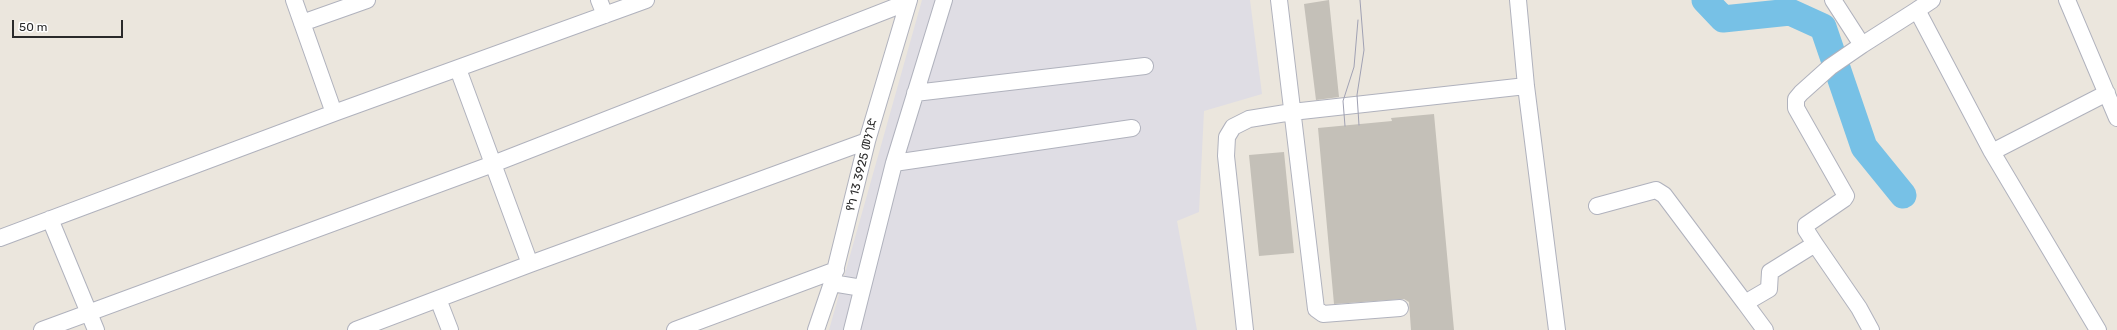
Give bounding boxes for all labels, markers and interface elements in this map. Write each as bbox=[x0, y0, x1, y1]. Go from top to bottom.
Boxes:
scale bar bbox=[14, 12, 125, 38]
text: 50 m bbox=[19, 20, 47, 34]
street label: የካ 13 3925 መንገድ bbox=[843, 117, 881, 213]

